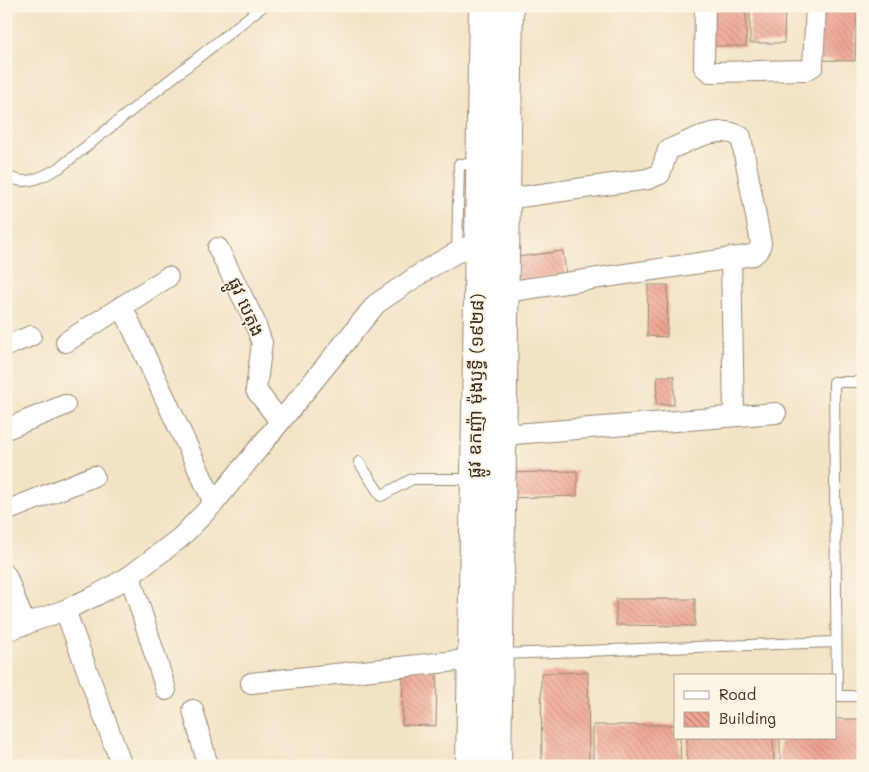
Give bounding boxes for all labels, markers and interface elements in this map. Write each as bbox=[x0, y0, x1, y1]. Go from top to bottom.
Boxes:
street label: ផ្លូវ បេតុង bbox=[218, 273, 271, 342]
street label: ផ្លូវ ឧកញ៉ា ម៉ុងឫទ្ធី (១៩២៨) bbox=[461, 293, 494, 479]
legend bbox=[674, 674, 836, 740]
text: Road bbox=[719, 684, 756, 704]
text: Building bbox=[719, 708, 776, 728]

